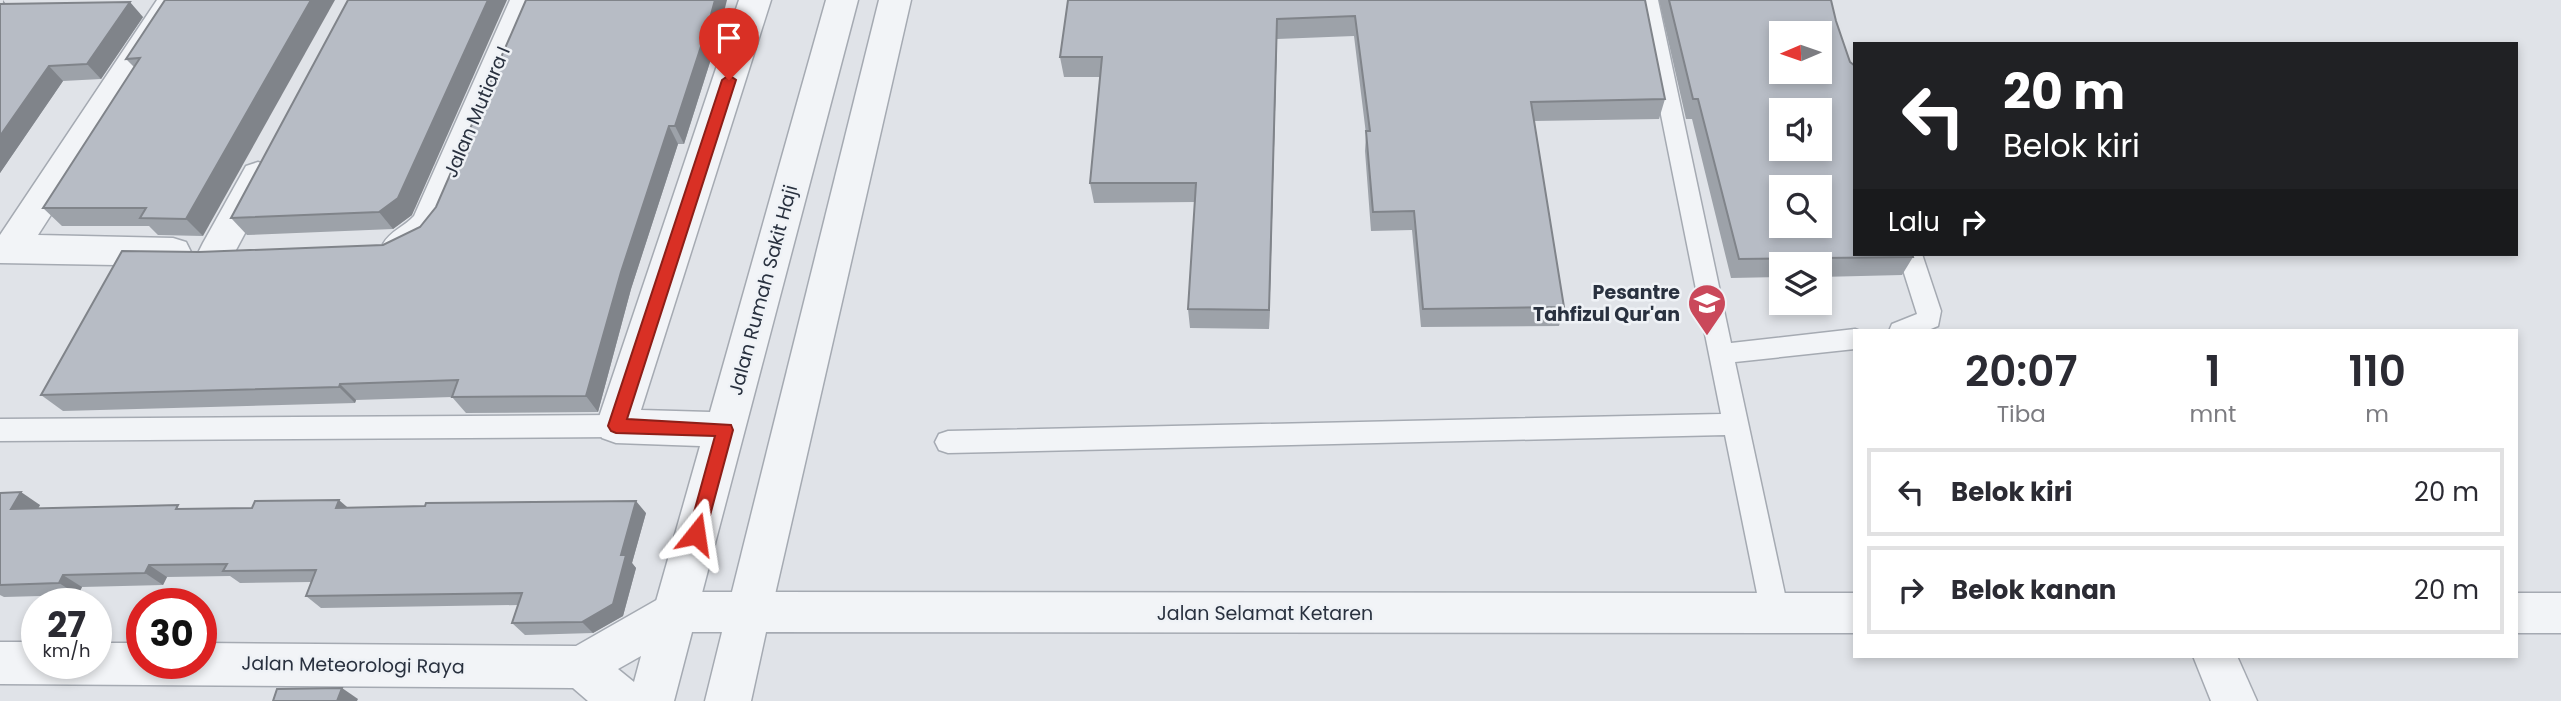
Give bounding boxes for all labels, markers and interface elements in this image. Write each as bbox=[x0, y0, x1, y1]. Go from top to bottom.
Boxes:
pin bbox=[699, 8, 759, 80]
icon: arrive bbox=[710, 19, 748, 57]
north arrow bbox=[1769, 21, 1832, 84]
map controls bbox=[1769, 21, 1832, 315]
street label: Jalan Mutiara I bbox=[437, 42, 517, 182]
text: 20 m bbox=[2003, 58, 2125, 126]
icon: left bbox=[1888, 70, 1979, 161]
button: sound bbox=[1769, 98, 1832, 161]
text: Belok kiri bbox=[2003, 123, 2140, 168]
button: search bbox=[1769, 175, 1832, 238]
street label: Jalan Rumah Sakit Haji bbox=[722, 182, 804, 398]
icon: right bbox=[1954, 203, 1992, 241]
text: Lalu bbox=[1888, 204, 1940, 240]
button: layers bbox=[1769, 252, 1832, 315]
place label: Pesantre Tahfizul Qur'an bbox=[1533, 279, 1680, 328]
school or university icon: Pesantre Tahfizul Qur'an bbox=[1686, 282, 1728, 337]
text: 20:07 bbox=[1965, 342, 2077, 401]
text: 1 bbox=[2205, 342, 2221, 401]
text: 110 bbox=[2348, 342, 2406, 401]
text: Tiba bbox=[1997, 398, 2046, 430]
text: mnt bbox=[2190, 398, 2236, 430]
text: m bbox=[2365, 398, 2389, 430]
icon: left bbox=[1892, 473, 1930, 511]
text: Belok kiri bbox=[1951, 474, 2073, 510]
text: 20 m bbox=[2414, 474, 2479, 510]
position arrow bbox=[659, 497, 733, 571]
icon: right bbox=[1892, 571, 1930, 609]
text: Belok kanan bbox=[1951, 572, 2116, 608]
text: 20 m bbox=[2414, 572, 2479, 608]
speed limit sign: 30 bbox=[126, 588, 217, 679]
text: 27 bbox=[47, 600, 86, 649]
street label: Jalan Selamat Ketaren bbox=[1157, 600, 1373, 627]
text: km/h bbox=[43, 638, 90, 663]
street label: Jalan Meteorologi Raya bbox=[241, 650, 465, 680]

